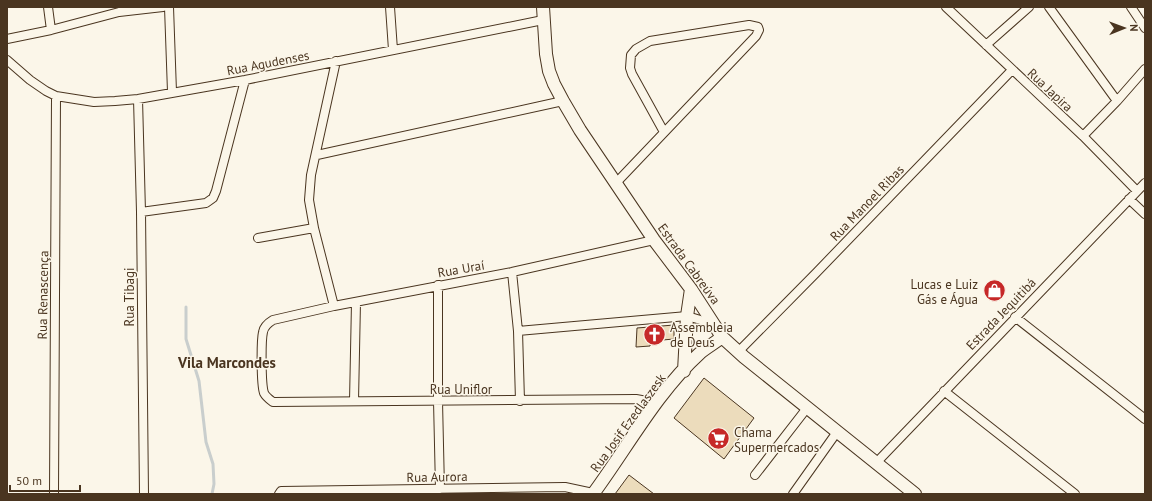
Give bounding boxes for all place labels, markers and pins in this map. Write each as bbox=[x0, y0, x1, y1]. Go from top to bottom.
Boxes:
place label: Lucas e Luiz Gás e Água bbox=[910, 276, 978, 308]
shop icon: Lucas e Luiz Gás e Água bbox=[981, 278, 1007, 304]
place label: Assembleia de Deus bbox=[670, 319, 733, 351]
church icon: Assembleia de Deus bbox=[642, 321, 668, 347]
place label: Chama Supermercados bbox=[734, 424, 819, 456]
supermarket icon: Chama Supermercados bbox=[706, 426, 732, 452]

